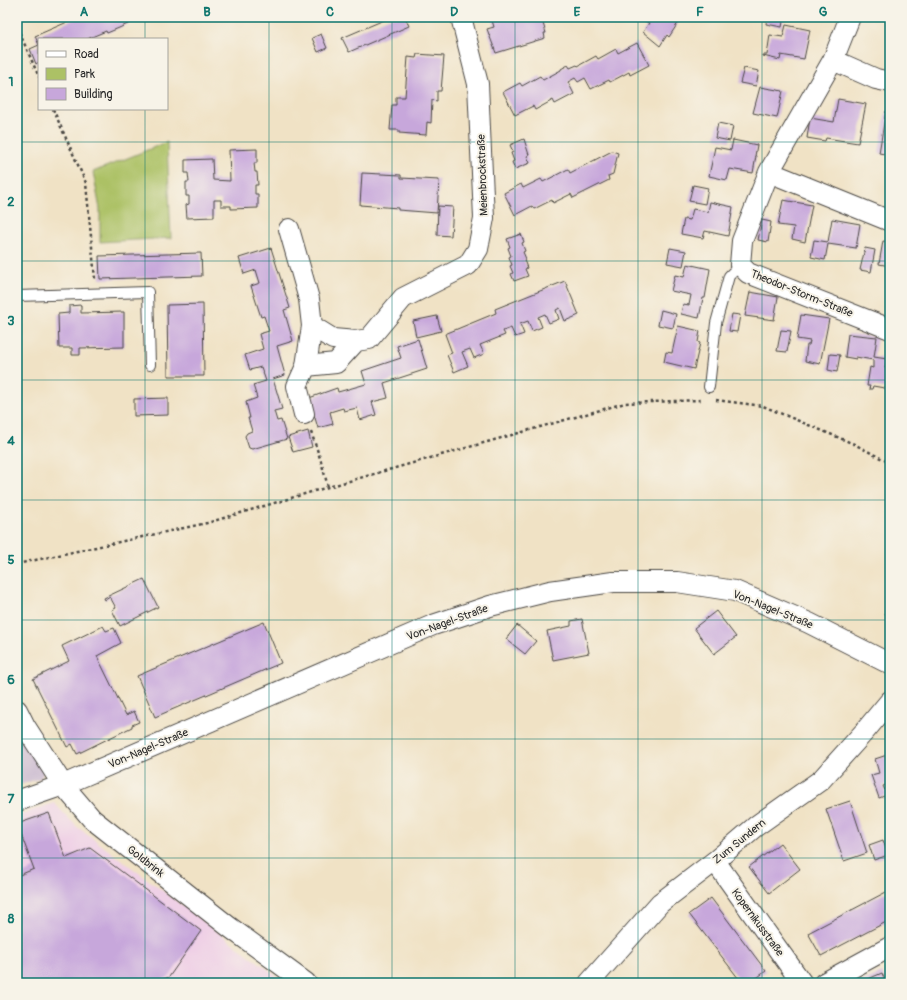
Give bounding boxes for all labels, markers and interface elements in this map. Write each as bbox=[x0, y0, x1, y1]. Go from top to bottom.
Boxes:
text: A bbox=[80, 4, 89, 20]
text: B bbox=[203, 4, 211, 20]
text: C bbox=[326, 4, 334, 20]
text: D bbox=[450, 4, 458, 20]
text: E bbox=[574, 4, 581, 20]
text: F bbox=[696, 4, 704, 20]
text: G bbox=[819, 4, 828, 20]
legend bbox=[38, 38, 168, 110]
text: Road bbox=[74, 47, 99, 62]
text: Park bbox=[74, 67, 95, 82]
text: 1 bbox=[8, 74, 14, 90]
text: Building bbox=[74, 87, 113, 102]
street label: Meienbrockstraße bbox=[475, 133, 490, 216]
text: 2 bbox=[7, 194, 15, 210]
street label: Theodor-Storm-Straße bbox=[749, 267, 855, 320]
text: 3 bbox=[7, 313, 15, 329]
text: 4 bbox=[7, 433, 15, 449]
text: 5 bbox=[7, 552, 15, 568]
street label: Von-Nagel-Straße bbox=[731, 587, 815, 632]
street label: Von-Nagel-Straße bbox=[405, 602, 490, 643]
text: 6 bbox=[7, 672, 15, 688]
street label: Von-Nagel-Straße bbox=[106, 726, 191, 771]
text: 7 bbox=[8, 791, 15, 807]
street label: Zum Sundern bbox=[710, 816, 768, 867]
street label: Goldbrink bbox=[125, 843, 167, 880]
street label: Kopernikusstraße bbox=[729, 886, 787, 959]
text: 8 bbox=[8, 911, 15, 927]

